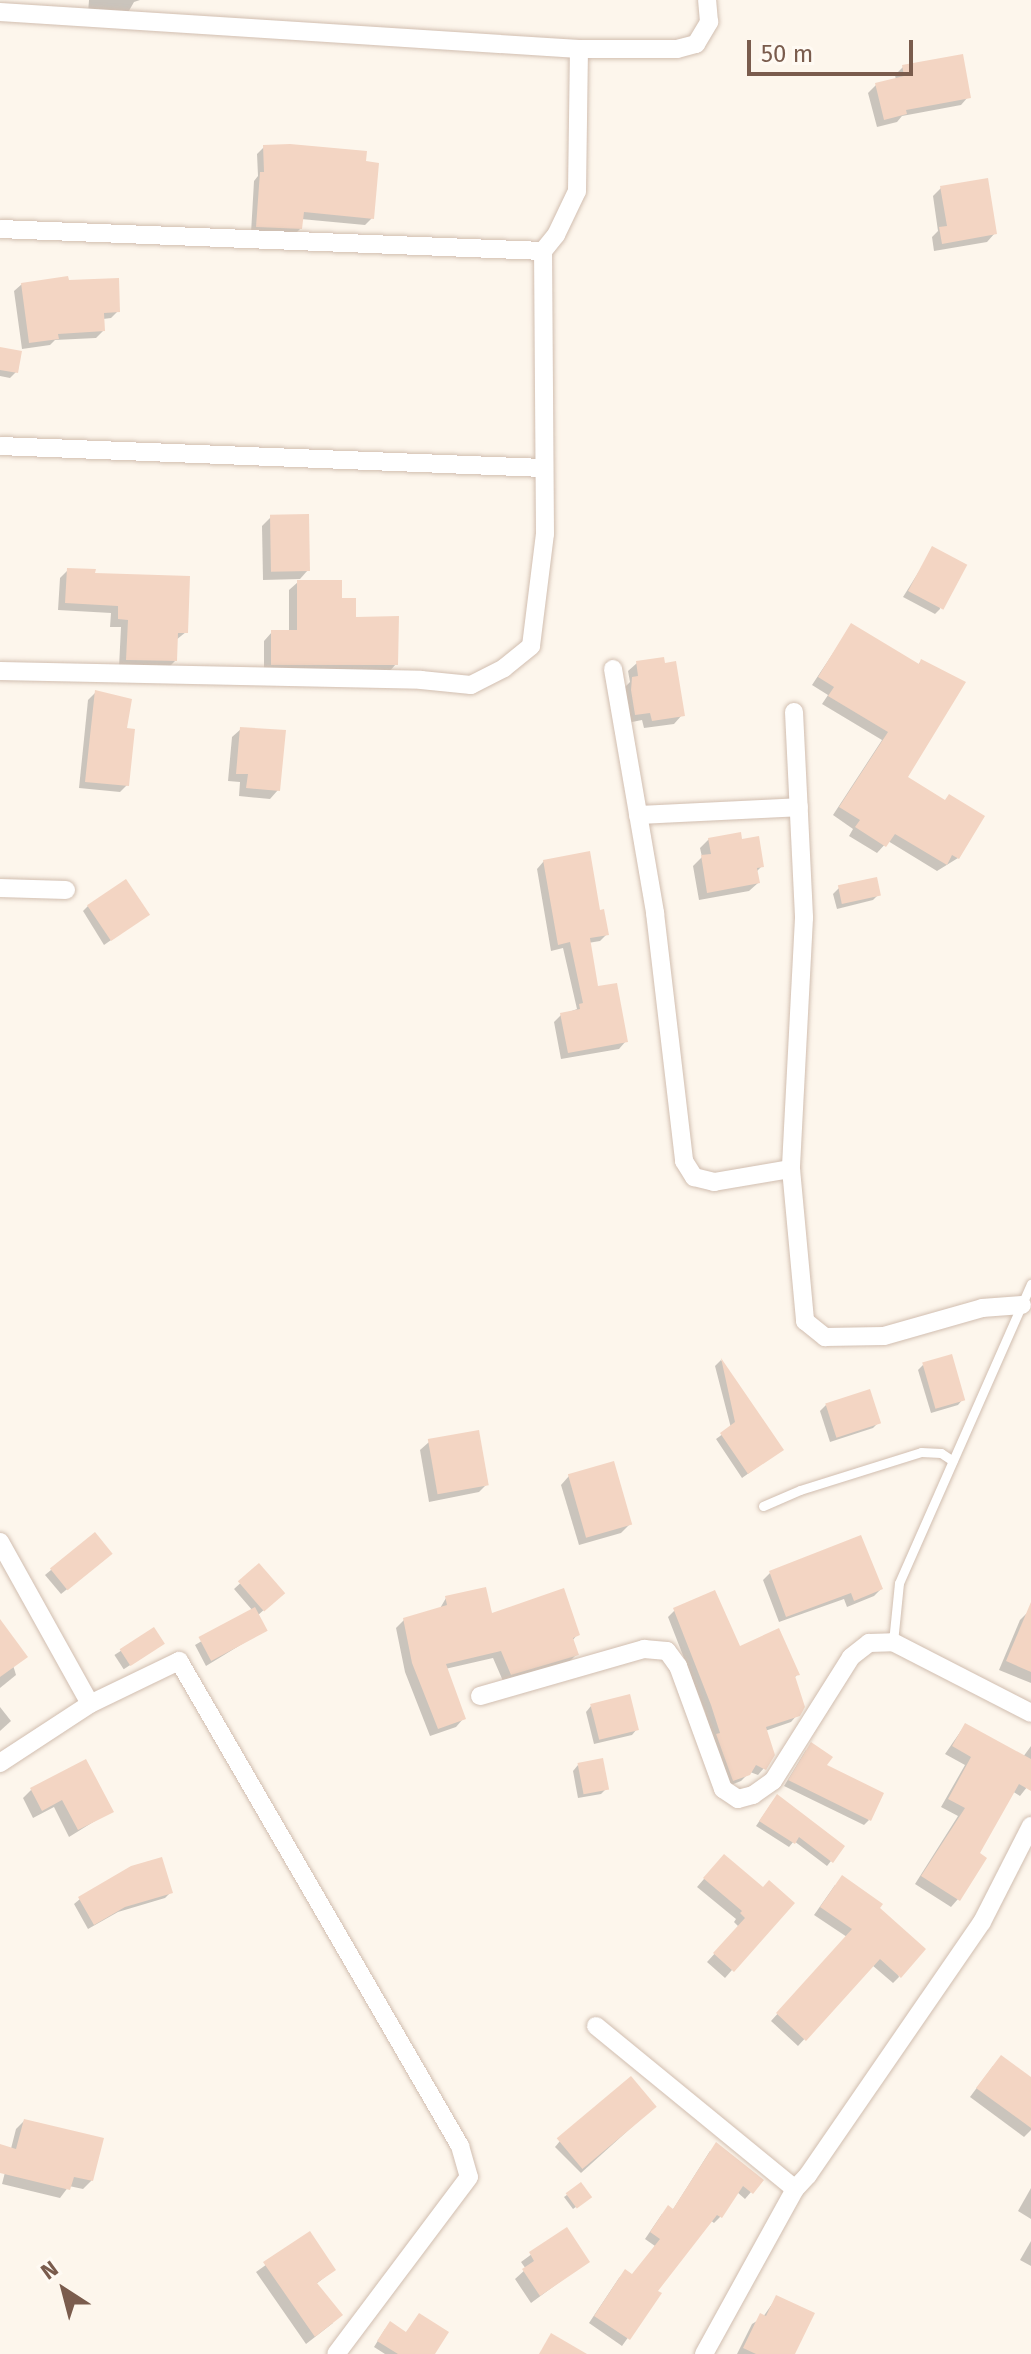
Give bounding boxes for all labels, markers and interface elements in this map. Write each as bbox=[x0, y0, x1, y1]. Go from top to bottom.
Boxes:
scale bar bbox=[751, 24, 917, 74]
text: 50 m bbox=[761, 40, 813, 68]
north arrow bbox=[24, 2250, 104, 2330]
text: N bbox=[36, 2255, 63, 2285]

